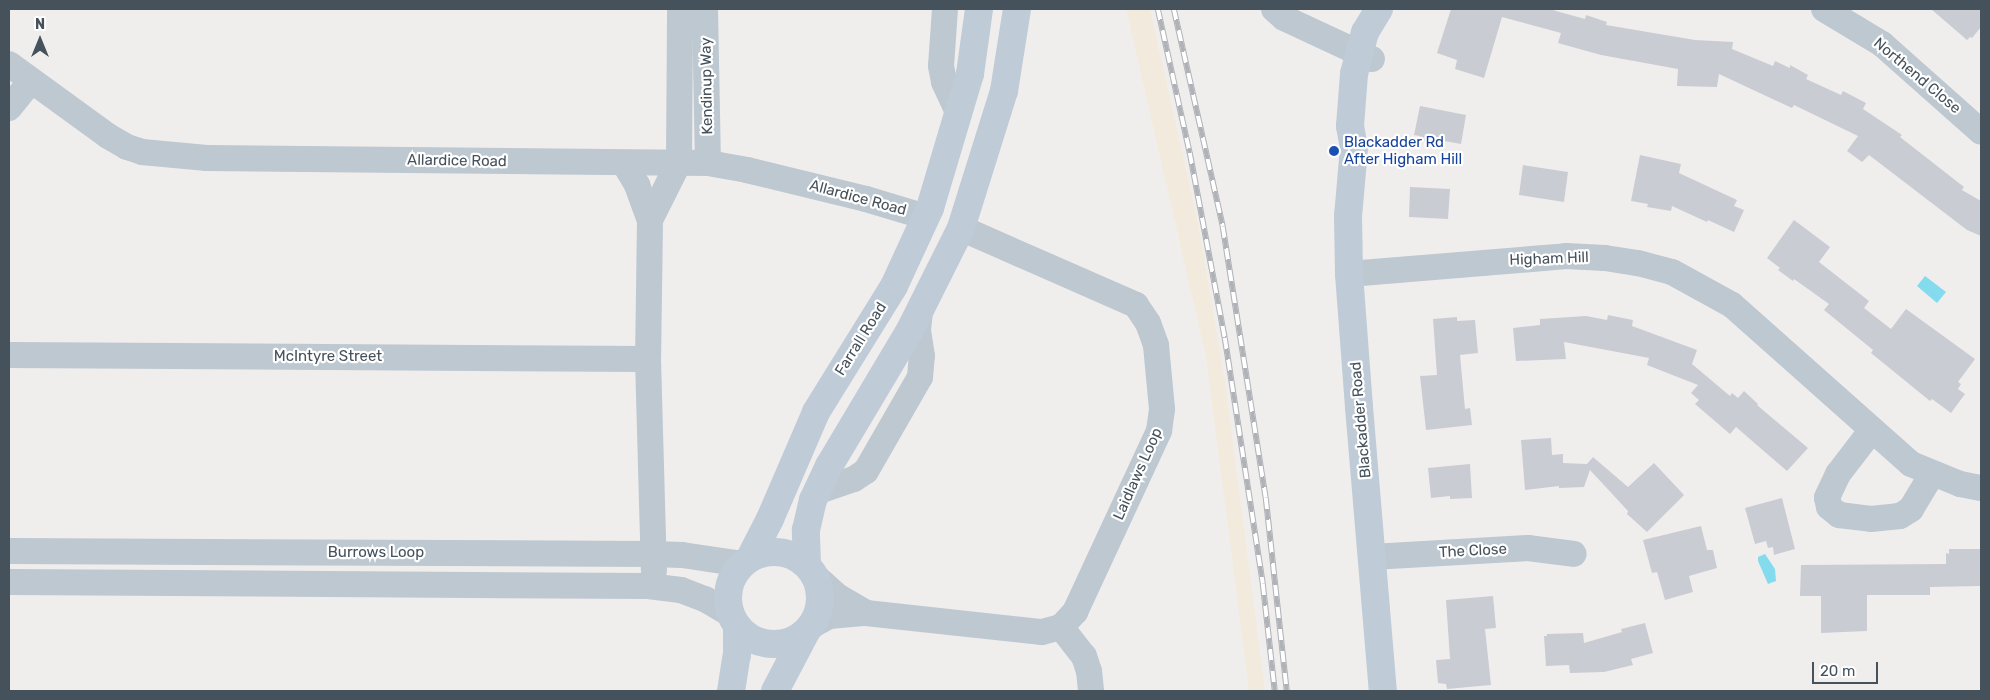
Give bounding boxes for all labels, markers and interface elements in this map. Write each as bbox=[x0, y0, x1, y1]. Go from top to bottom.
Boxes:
north arrow bbox=[15, 15, 65, 65]
text: N bbox=[35, 16, 45, 33]
street label: Northend Close bbox=[1870, 34, 1964, 118]
street label: Kendinup Way bbox=[697, 37, 717, 135]
place label: Blackadder Rd After Higham Hill bbox=[1344, 133, 1463, 168]
marker: Blackadder Rd After Higham Hill bbox=[1328, 145, 1340, 157]
street label: Allardice Road bbox=[407, 151, 507, 171]
street label: Allardice Road bbox=[808, 176, 908, 220]
street label: Higham Hill bbox=[1509, 249, 1589, 269]
street label: Farrall Road bbox=[831, 299, 891, 379]
street label: McIntyre Street bbox=[274, 348, 382, 366]
street label: Blackadder Road bbox=[1347, 361, 1375, 479]
street label: Laidlaws Loop bbox=[1110, 425, 1166, 523]
street label: The Close bbox=[1439, 540, 1507, 562]
street label: Burrows Loop bbox=[328, 544, 424, 562]
scale bar bbox=[1815, 652, 1881, 684]
text: 20 m bbox=[1820, 662, 1855, 680]

